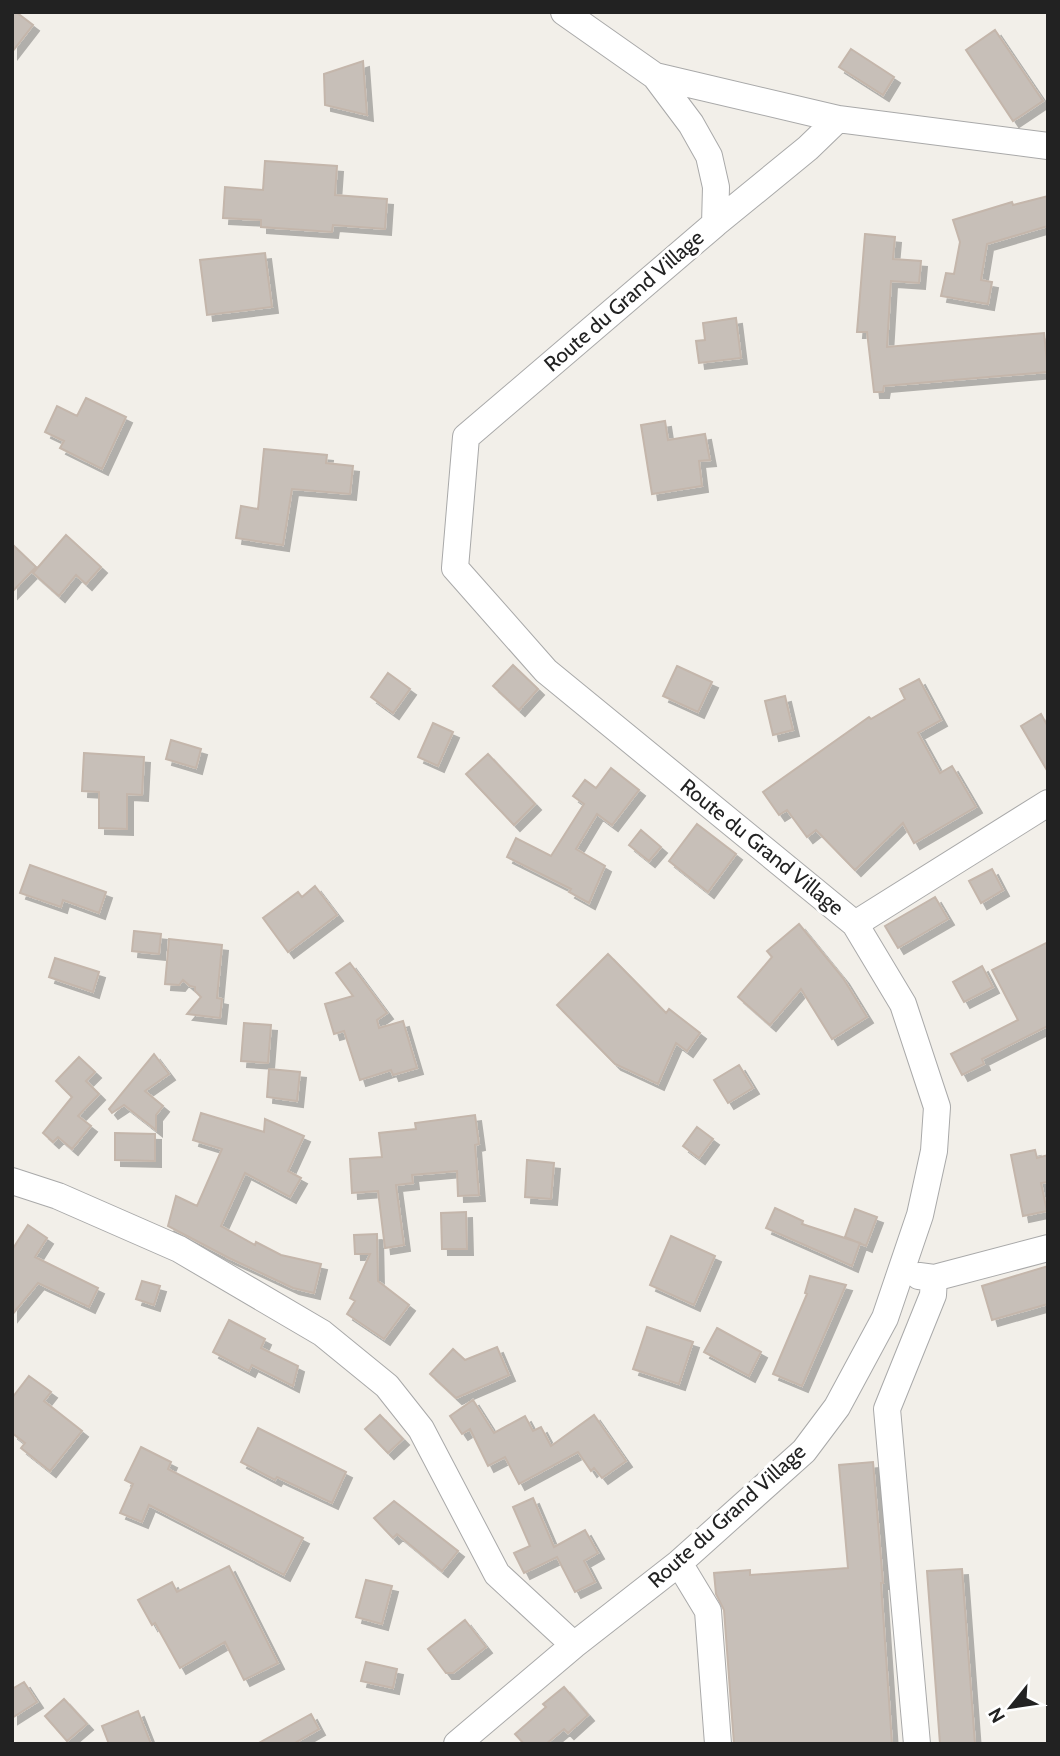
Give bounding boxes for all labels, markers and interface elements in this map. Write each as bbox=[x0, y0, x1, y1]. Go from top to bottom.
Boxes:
street label: Route du Grand Village bbox=[539, 225, 709, 377]
street label: Route du Grand Village bbox=[676, 773, 849, 920]
street label: Route du Grand Village bbox=[643, 1438, 811, 1593]
north arrow bbox=[976, 1672, 1046, 1742]
text: N bbox=[983, 1704, 1010, 1727]

